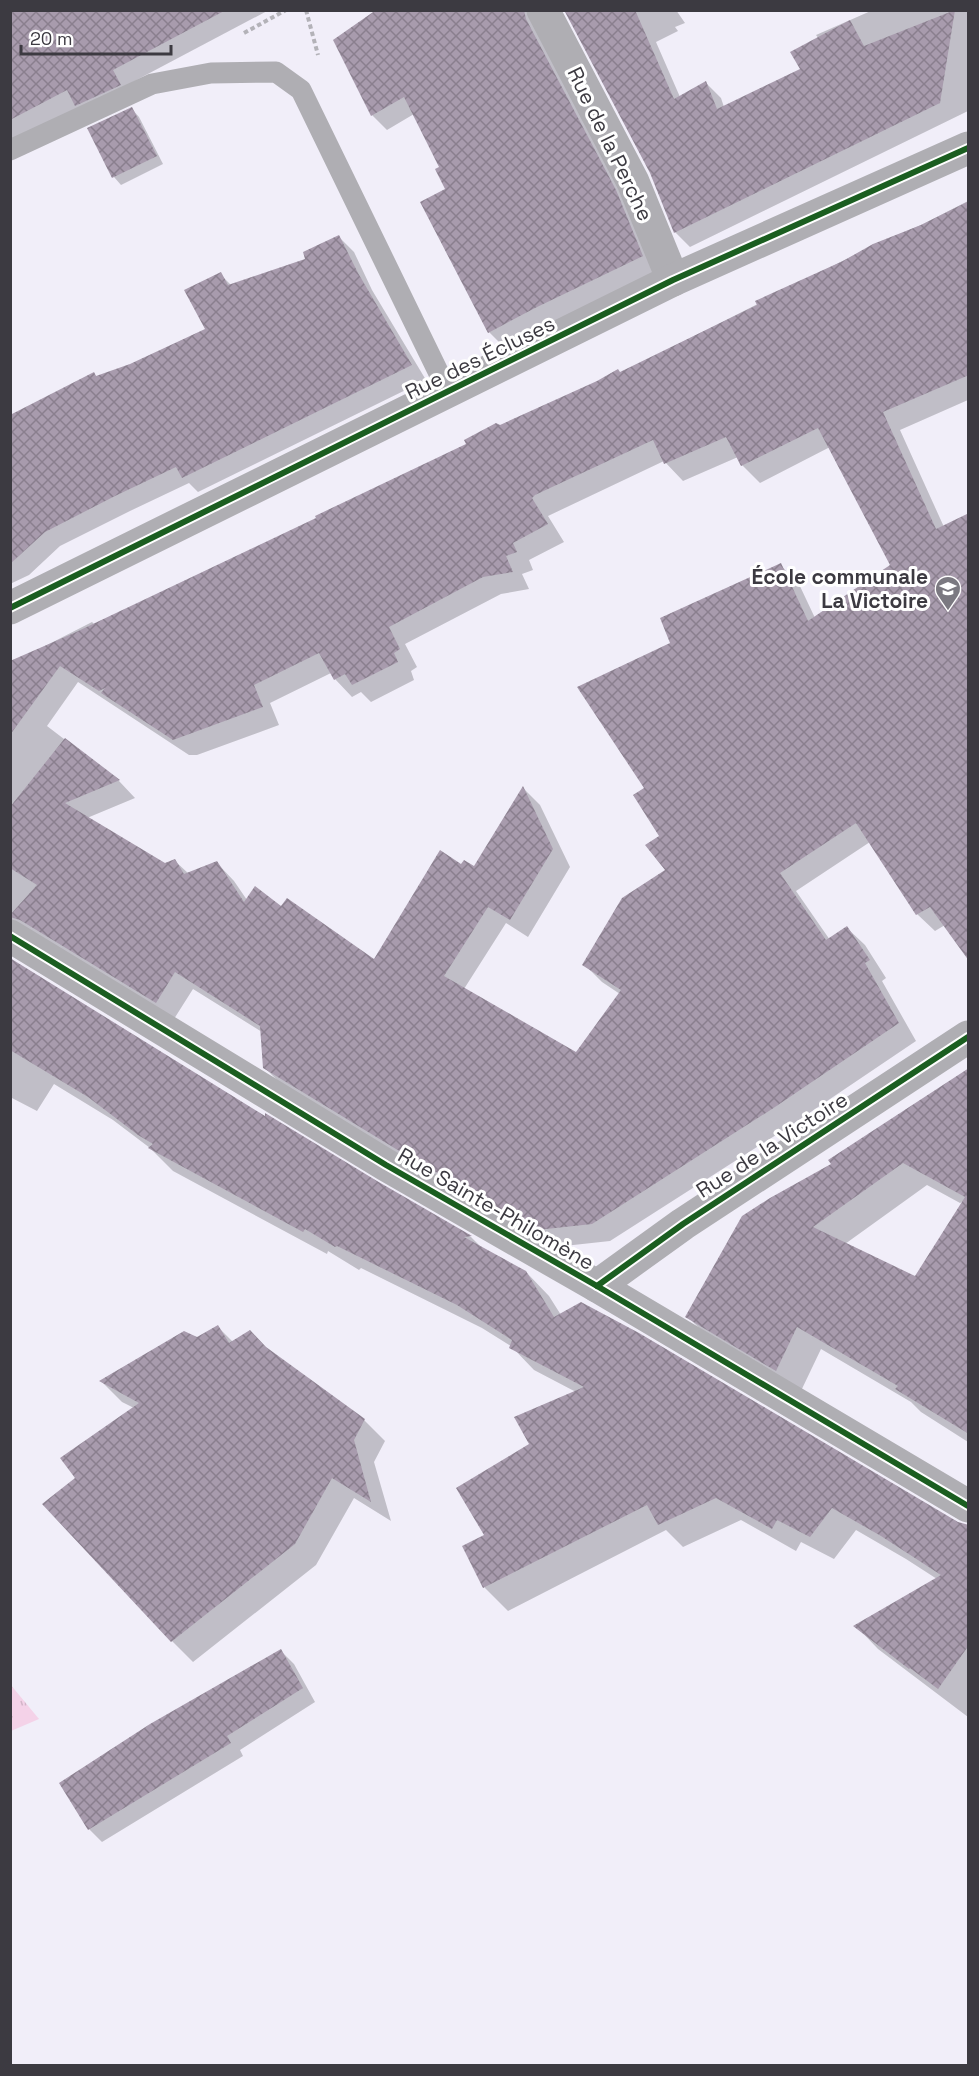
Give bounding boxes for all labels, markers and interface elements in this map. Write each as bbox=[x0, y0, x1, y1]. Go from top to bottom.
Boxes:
scale bar bbox=[21, 18, 171, 56]
text: 20 m bbox=[30, 27, 73, 50]
street label: Rue de la Perche bbox=[561, 62, 659, 225]
street label: Rue des Écluses bbox=[400, 310, 559, 405]
place label: École communale La Victoire bbox=[752, 563, 928, 614]
school or university icon: École communale La Victoire bbox=[933, 574, 963, 612]
street label: Rue de la Victoire bbox=[691, 1086, 853, 1204]
street label: Rue Sainte-Philomène bbox=[393, 1141, 599, 1276]

